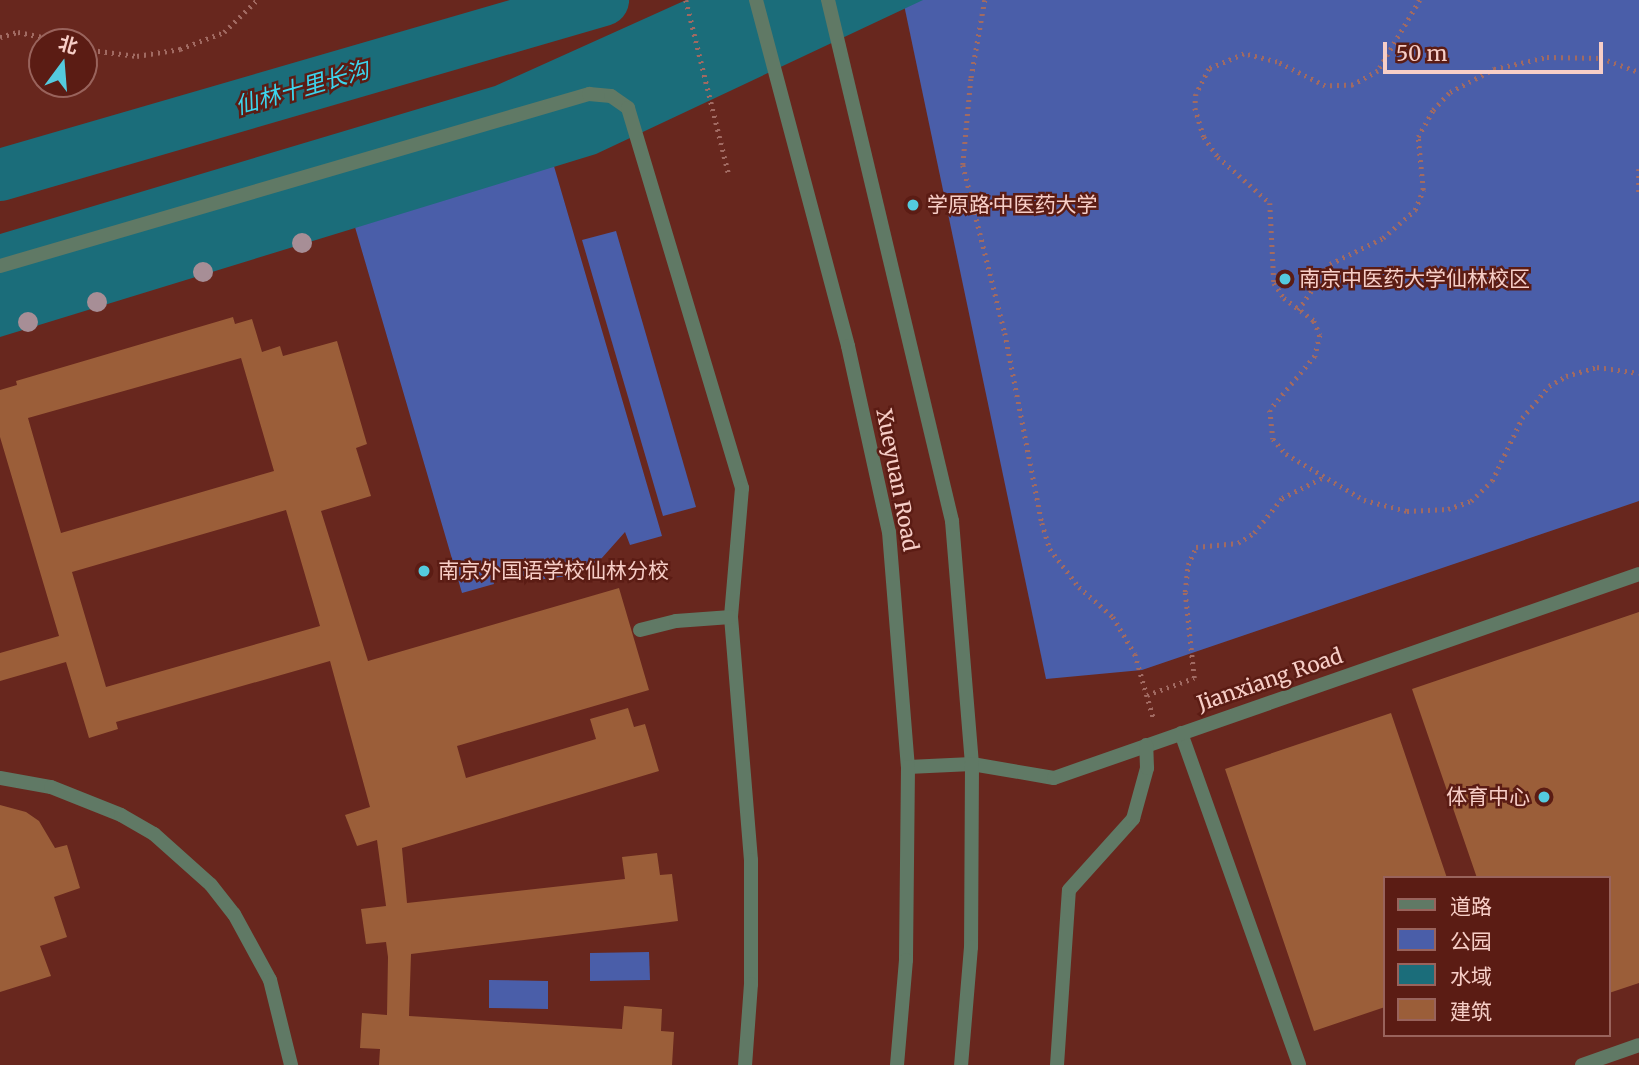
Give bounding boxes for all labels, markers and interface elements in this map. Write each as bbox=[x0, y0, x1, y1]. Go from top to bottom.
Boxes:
north arrow bbox=[28, 28, 98, 98]
scale bar bbox=[1387, 28, 1608, 72]
text: 北 bbox=[56, 31, 81, 59]
text: 50 m bbox=[1396, 40, 1447, 67]
water label: 仙林十里长沟 bbox=[232, 56, 372, 120]
place label: 学原路·中医药大学 bbox=[927, 192, 1097, 218]
marker: 学原路·中医药大学 bbox=[905, 197, 921, 213]
place label: 南京中医药大学仙林校区 bbox=[1299, 266, 1530, 292]
marker: 南京中医药大学仙林校区 bbox=[1277, 271, 1293, 287]
street label: Xueyuan Road bbox=[871, 406, 923, 554]
place label: 南京外国语学校仙林分校 bbox=[438, 558, 669, 584]
marker: 南京外国语学校仙林分校 bbox=[416, 563, 432, 579]
street label: Jianxiang Road bbox=[1194, 643, 1346, 717]
place label: 体育中心 bbox=[1446, 784, 1530, 810]
marker: 体育中心 bbox=[1536, 789, 1552, 805]
legend bbox=[1384, 876, 1611, 1037]
text: 道路 bbox=[1450, 893, 1492, 920]
text: 公园 bbox=[1450, 928, 1492, 955]
text: 水域 bbox=[1450, 963, 1492, 990]
text: 建筑 bbox=[1450, 998, 1492, 1025]

